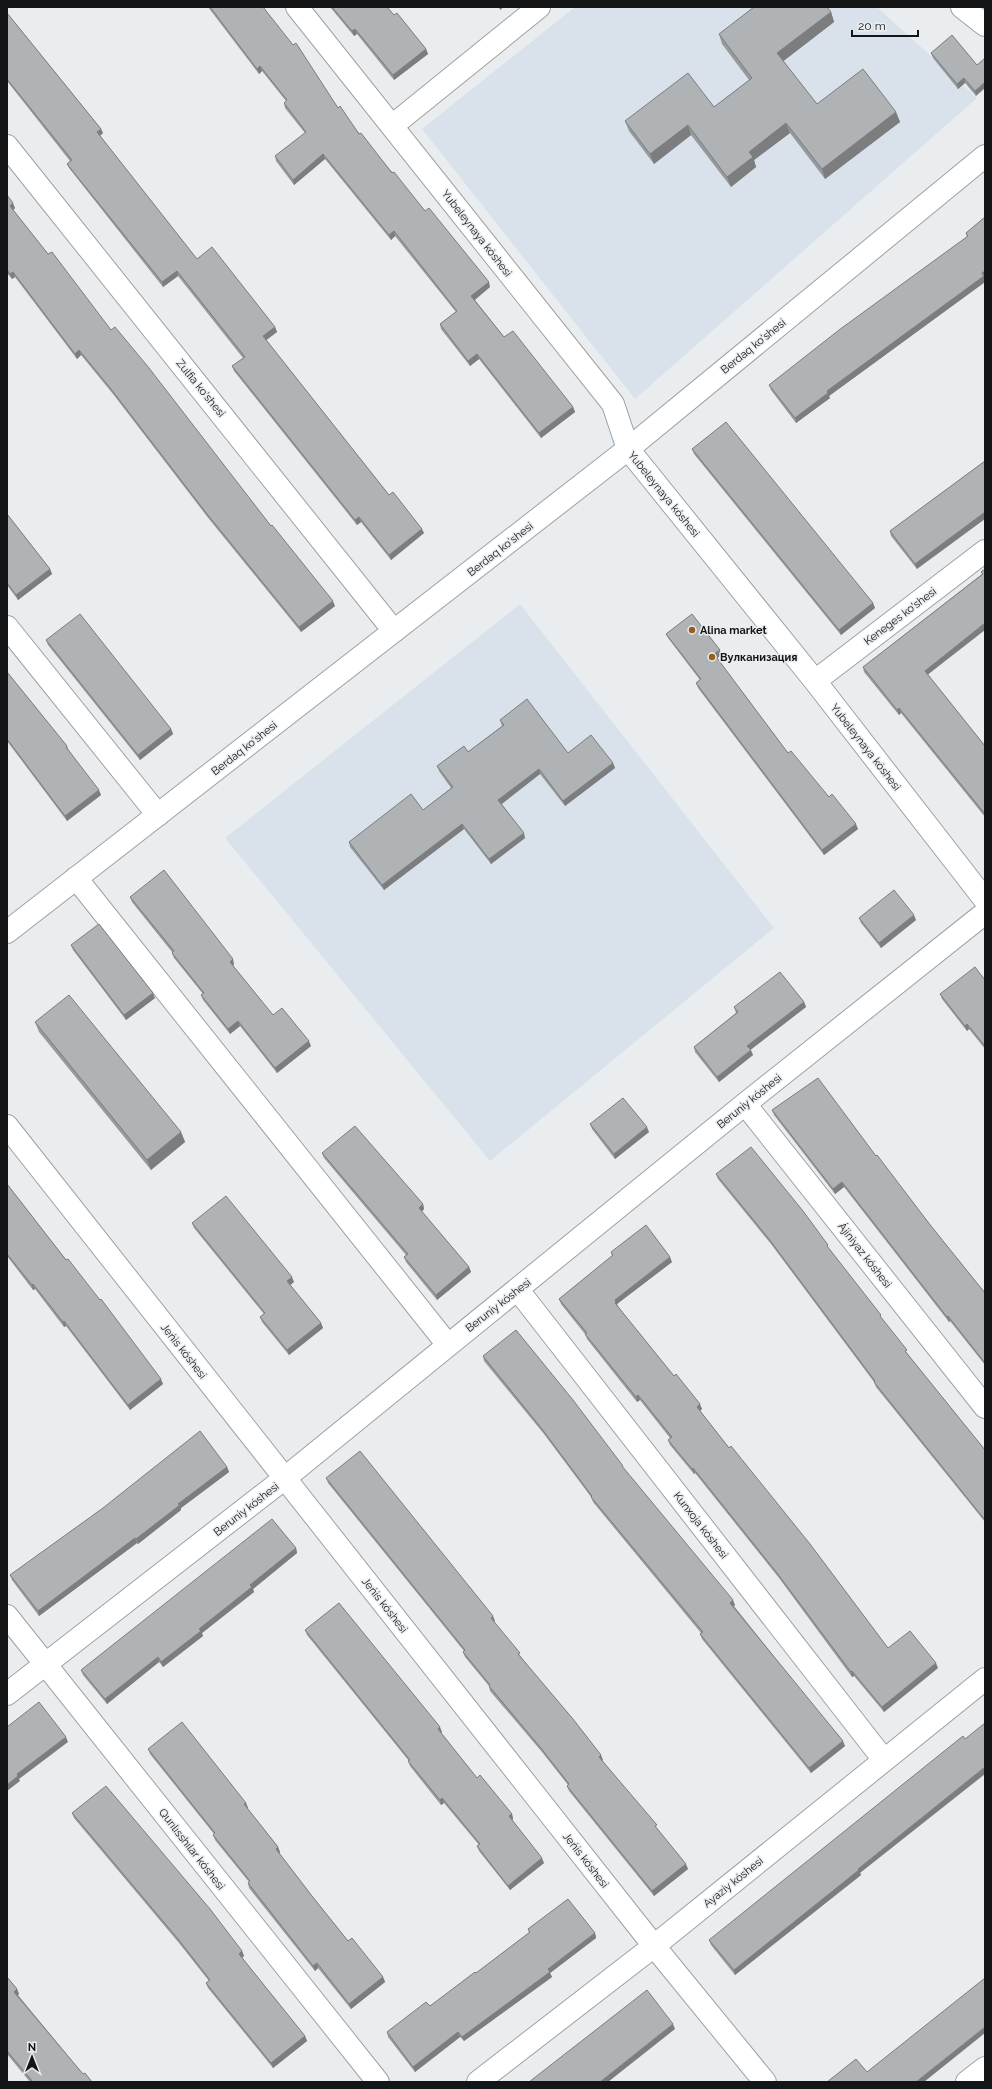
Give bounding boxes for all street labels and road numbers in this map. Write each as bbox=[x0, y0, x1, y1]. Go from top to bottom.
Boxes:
street label: Yubeleynaya kóshesi bbox=[439, 187, 514, 279]
street label: Berdaq ko'shesi bbox=[718, 316, 788, 377]
street label: Zulfia ko'shesi bbox=[173, 357, 228, 420]
street label: Yubeleynaya kóshesi bbox=[625, 449, 702, 540]
street label: Berdaq ko'shesi bbox=[465, 520, 536, 579]
street label: Keneges ko'shesi bbox=[862, 585, 939, 648]
street label: Yubeleynaya kóshesi bbox=[828, 701, 903, 793]
street label: Berdaq ko'shesi bbox=[209, 719, 280, 778]
street label: Beruniy kóshesi bbox=[714, 1071, 784, 1131]
street label: Ájiniyaz kóshesi bbox=[835, 1220, 895, 1290]
street label: Beruniy kóshesi bbox=[463, 1276, 534, 1335]
street label: Jeńis kóshesi bbox=[158, 1321, 209, 1382]
street label: Beruniy kóshesi bbox=[211, 1480, 282, 1539]
street label: Kunxoja kóshesi bbox=[671, 1489, 731, 1561]
street label: Jeńis kóshesi bbox=[359, 1575, 410, 1636]
street label: Qurılısshılar kóshesi bbox=[156, 1806, 227, 1892]
street label: Jeńis kóshesi bbox=[560, 1830, 611, 1891]
street label: Ayaziy kóshesi bbox=[701, 1854, 766, 1910]

